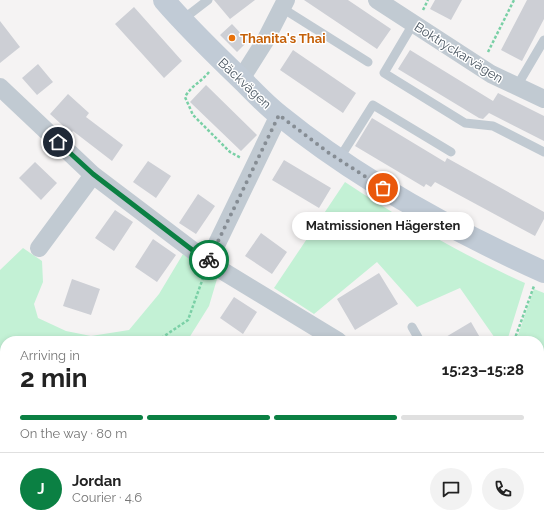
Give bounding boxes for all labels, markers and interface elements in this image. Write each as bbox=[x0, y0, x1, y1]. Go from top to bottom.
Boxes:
street label: Boktryckarvägen bbox=[412, 19, 506, 86]
place label: Thanita's Thai bbox=[240, 31, 325, 46]
marker: Thanita's Thai bbox=[227, 33, 237, 43]
street label: Bäckvägen bbox=[215, 55, 274, 112]
pin bbox=[41, 125, 75, 159]
icon: home bbox=[47, 131, 69, 153]
pin bbox=[366, 171, 400, 205]
icon: bag bbox=[372, 177, 394, 199]
callout: Matmissionen Hägersten bbox=[292, 212, 474, 240]
text: Matmissionen Hägersten bbox=[306, 218, 460, 233]
courier bbox=[189, 240, 229, 280]
icon: bike bbox=[198, 249, 220, 271]
text: Arriving in bbox=[20, 348, 80, 363]
text: 15:23–15:28 bbox=[442, 361, 524, 379]
text: 2 min bbox=[20, 363, 87, 393]
text: On the way · 80 m bbox=[20, 426, 127, 441]
button: chat bbox=[430, 468, 472, 510]
button: phone bbox=[482, 468, 524, 510]
text: Jordan bbox=[72, 472, 121, 490]
text: J bbox=[37, 480, 45, 498]
text: Courier · 4.6 bbox=[72, 490, 142, 505]

